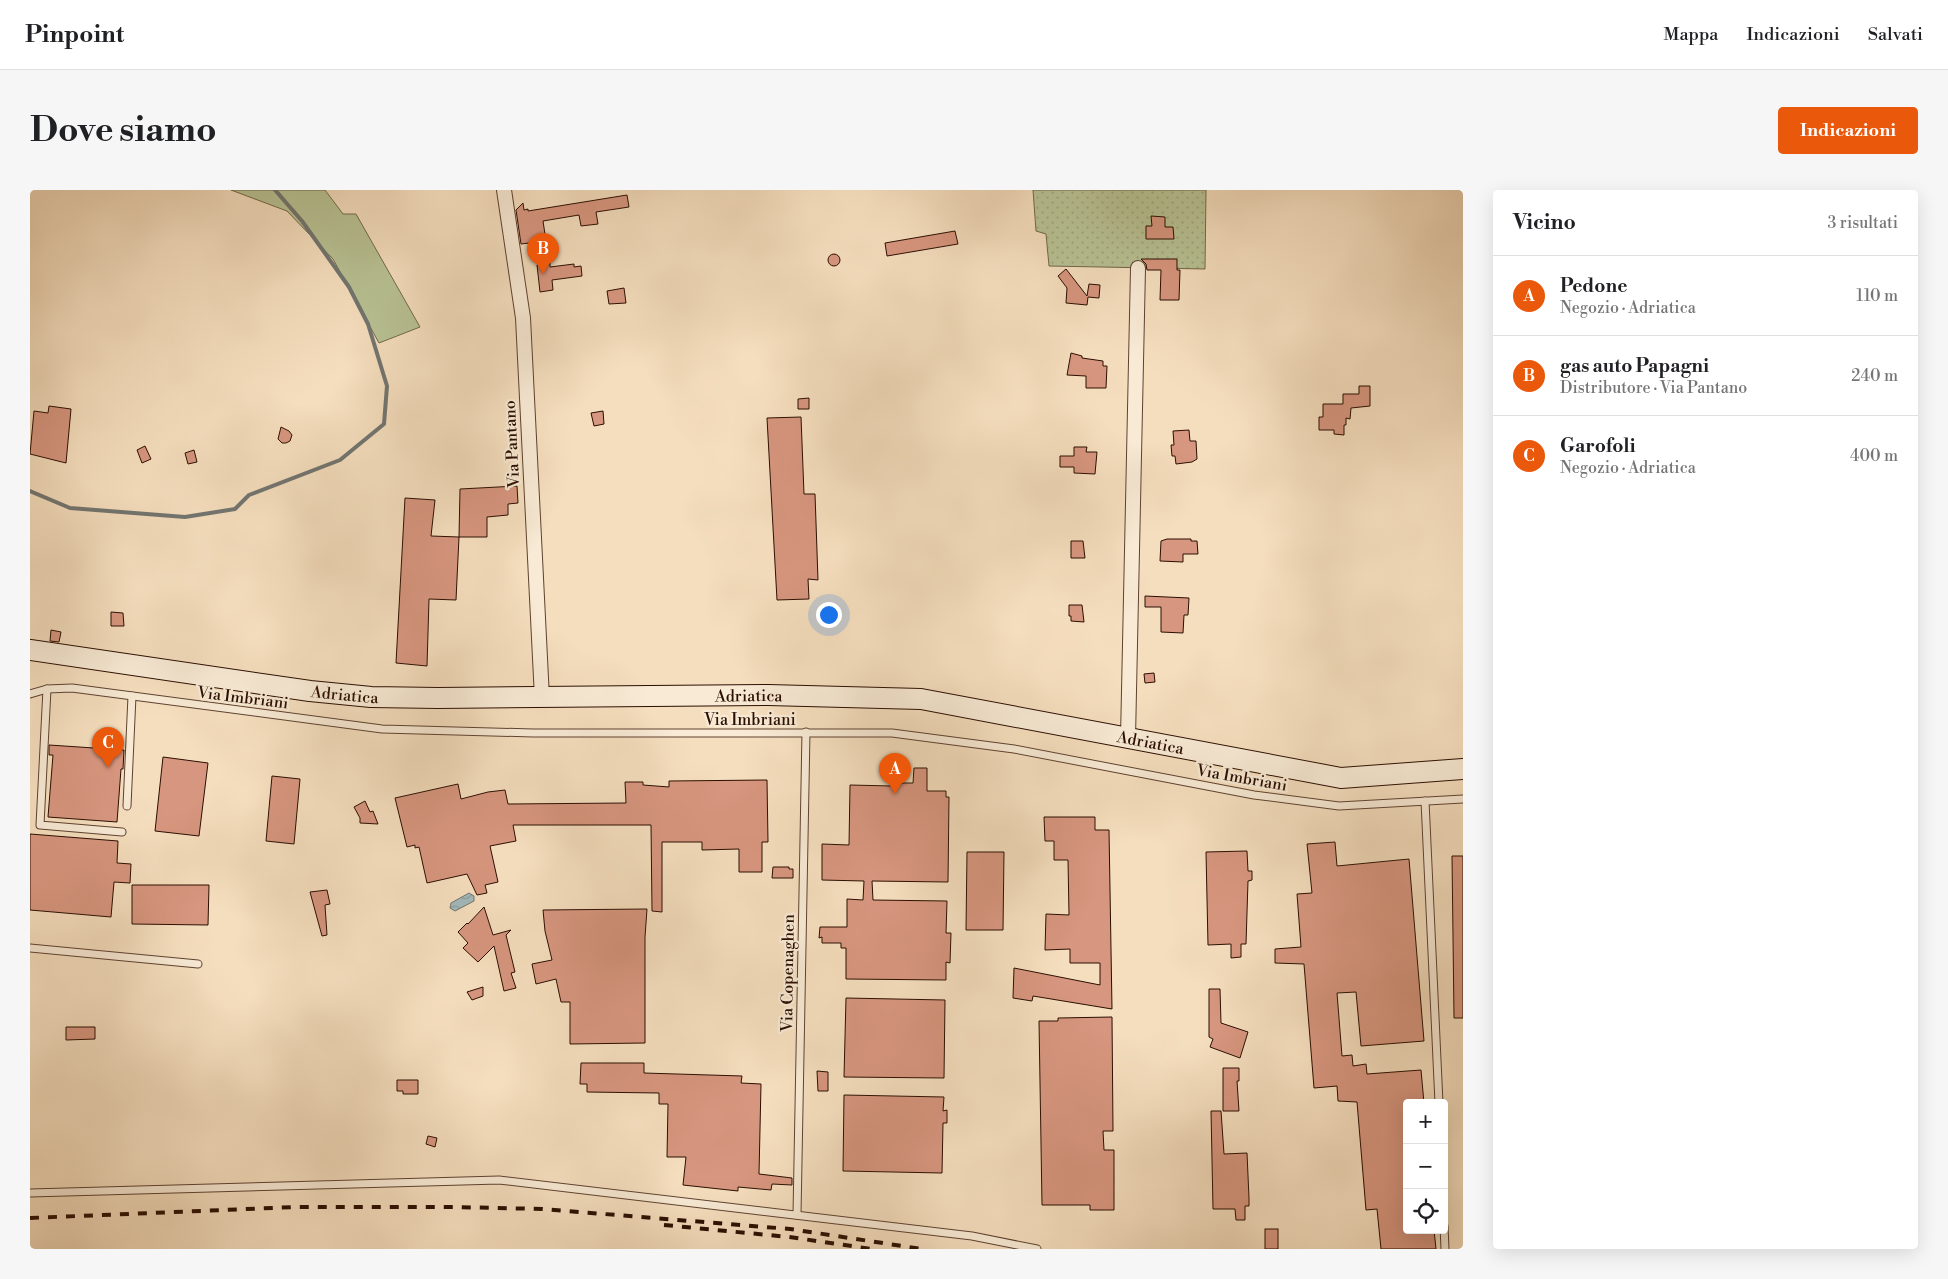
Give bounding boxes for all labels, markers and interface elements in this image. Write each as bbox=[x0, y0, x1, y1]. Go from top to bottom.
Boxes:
text: Pinpoint bbox=[25, 20, 124, 50]
text: Mappa bbox=[1664, 23, 1718, 46]
text: Indicazioni bbox=[1746, 23, 1840, 46]
text: Salvati bbox=[1868, 23, 1923, 46]
button: Indicazioni bbox=[1778, 107, 1918, 154]
text: Dove siamo bbox=[30, 109, 217, 152]
text: Vicino bbox=[1513, 210, 1576, 236]
text: 3 risultati bbox=[1828, 213, 1898, 233]
pin: B bbox=[527, 233, 559, 274]
text: Pedone bbox=[1560, 274, 1627, 298]
text: A bbox=[1523, 286, 1535, 306]
text: 110 m bbox=[1856, 286, 1898, 306]
text: Negozio · Adriatica bbox=[1560, 298, 1696, 318]
text: gas auto Papagni bbox=[1560, 354, 1709, 378]
text: B bbox=[1523, 366, 1535, 386]
text: 240 m bbox=[1851, 366, 1898, 386]
text: Distributore · Via Pantano bbox=[1560, 378, 1747, 398]
street label: Via Pantano bbox=[500, 400, 524, 489]
text: Garofoli bbox=[1560, 434, 1636, 458]
text: C bbox=[1523, 446, 1535, 466]
text: 400 m bbox=[1850, 446, 1898, 466]
text: Negozio · Adriatica bbox=[1560, 458, 1696, 478]
your location bbox=[816, 602, 842, 628]
street label: Via Imbriani bbox=[195, 682, 290, 714]
street label: Adriatica bbox=[309, 682, 380, 708]
street label: Adriatica bbox=[714, 686, 784, 706]
street label: Via Imbriani bbox=[703, 710, 796, 730]
pin: C bbox=[92, 727, 124, 768]
street label: Adriatica bbox=[1114, 727, 1186, 759]
pin: A bbox=[879, 753, 911, 794]
street label: Via Imbriani bbox=[1194, 760, 1289, 796]
street label: Via Copenaghen bbox=[777, 914, 799, 1033]
map controls bbox=[1403, 1099, 1448, 1234]
button: + bbox=[1403, 1099, 1448, 1144]
button: − bbox=[1403, 1144, 1448, 1189]
button: locate bbox=[1403, 1189, 1448, 1234]

